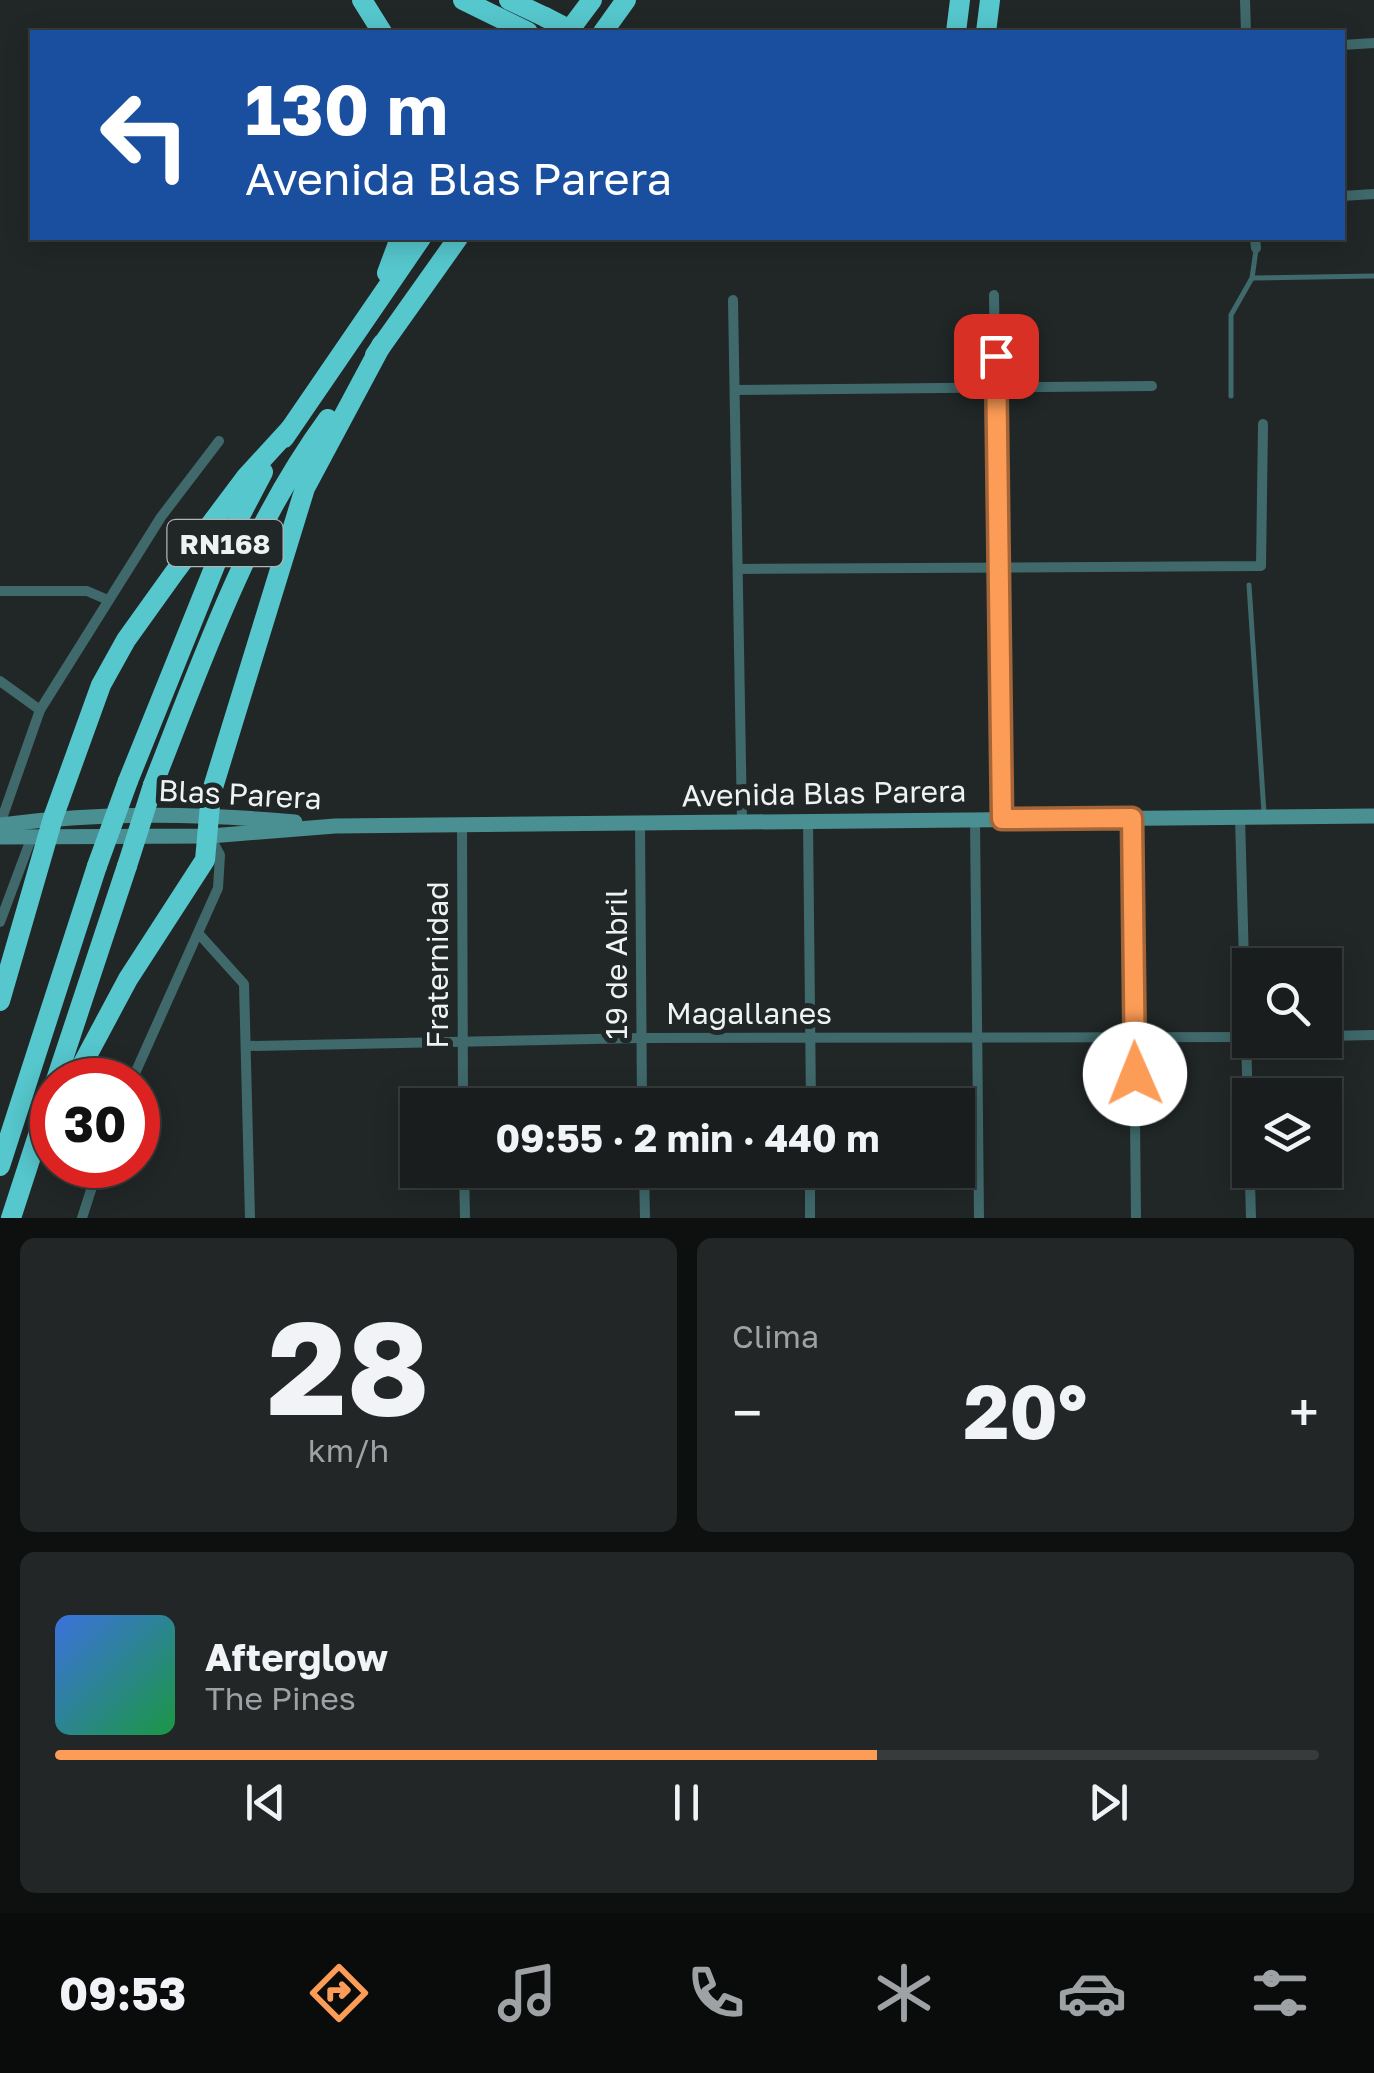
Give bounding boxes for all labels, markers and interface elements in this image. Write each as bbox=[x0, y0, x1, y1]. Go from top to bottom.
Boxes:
text: 130 m bbox=[245, 66, 448, 150]
icon: left bbox=[80, 70, 210, 200]
text: Avenida Blas Parera bbox=[245, 151, 672, 205]
pin bbox=[954, 314, 1039, 399]
icon: arrive bbox=[969, 329, 1024, 384]
road number: RN168 bbox=[168, 520, 282, 566]
street label: Blas Parera bbox=[157, 772, 323, 816]
street label: Avenida Blas Parera bbox=[681, 773, 967, 813]
street label: Fraternidad bbox=[419, 881, 455, 1049]
street label: 19 de Abril bbox=[598, 888, 634, 1040]
map controls bbox=[1232, 948, 1342, 1188]
button: search bbox=[1232, 948, 1342, 1058]
street label: Magallanes bbox=[666, 995, 832, 1031]
position arrow bbox=[1083, 1022, 1187, 1126]
speed limit sign: 30 bbox=[30, 1058, 160, 1188]
button: layers bbox=[1232, 1078, 1342, 1188]
text: 09:55 · 2 min · 440 m bbox=[496, 1115, 879, 1160]
text: 28 bbox=[267, 1288, 430, 1444]
text: Clima bbox=[732, 1317, 819, 1355]
text: 20° bbox=[964, 1365, 1087, 1456]
text: − bbox=[732, 1379, 762, 1445]
text: + bbox=[1289, 1379, 1319, 1445]
text: km/h bbox=[308, 1431, 389, 1469]
text: Afterglow bbox=[205, 1634, 388, 1679]
text: The Pines bbox=[205, 1679, 356, 1717]
icon: previous bbox=[238, 1775, 293, 1830]
icon: pause bbox=[659, 1775, 714, 1830]
icon: next bbox=[1081, 1775, 1136, 1830]
icon: directions bbox=[304, 1958, 374, 2028]
icon: music bbox=[492, 1958, 562, 2028]
icon: phone bbox=[681, 1958, 751, 2028]
icon: climate bbox=[869, 1958, 939, 2028]
icon: car bbox=[1057, 1958, 1127, 2028]
icon: filters bbox=[1245, 1958, 1315, 2028]
text: 09:53 bbox=[59, 1966, 186, 2020]

